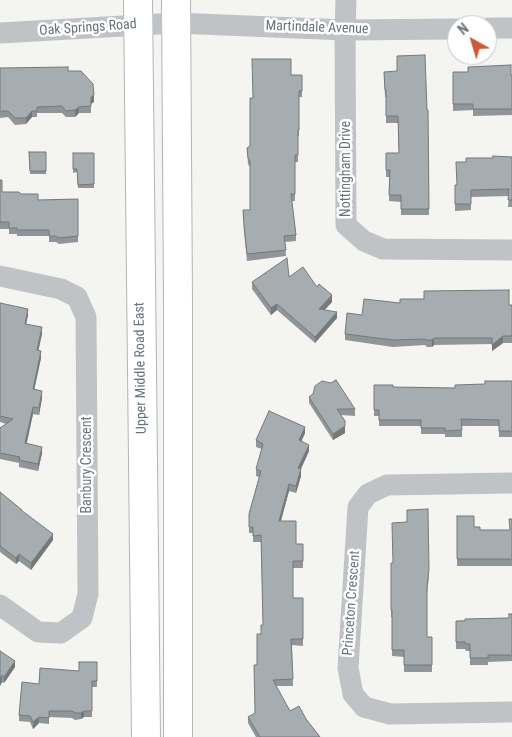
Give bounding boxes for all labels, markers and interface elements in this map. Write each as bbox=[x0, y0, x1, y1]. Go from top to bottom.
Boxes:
north arrow bbox=[447, 15, 497, 65]
street label: Oak Springs Road bbox=[39, 16, 137, 40]
street label: Martindale Avenue bbox=[265, 18, 369, 38]
text: N bbox=[455, 20, 472, 38]
street label: Nottingham Drive bbox=[338, 121, 354, 217]
street label: Upper Middle Road East bbox=[131, 302, 151, 434]
street label: Banbury Crescent bbox=[79, 416, 95, 514]
street label: Princeton Crescent bbox=[340, 550, 364, 656]

